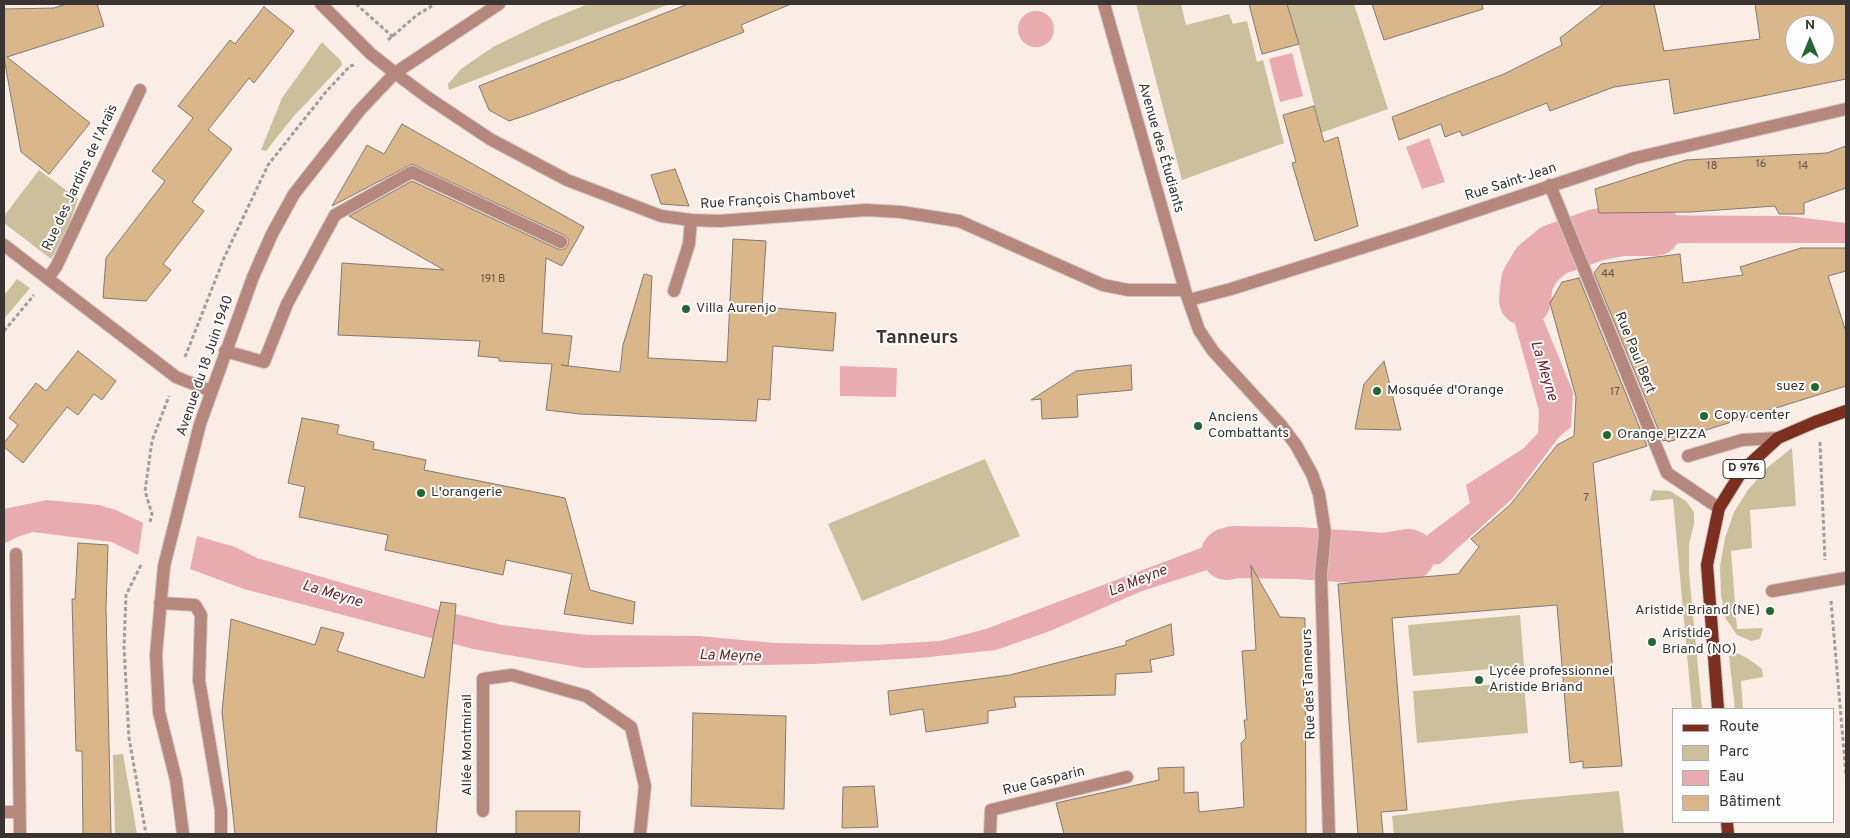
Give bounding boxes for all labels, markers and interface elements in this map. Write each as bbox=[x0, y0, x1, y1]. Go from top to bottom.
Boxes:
north arrow bbox=[1785, 15, 1835, 65]
text: N bbox=[1805, 17, 1815, 34]
street label: Avenue des Étudiants bbox=[1133, 81, 1187, 215]
street label: Rue des Jardins de l'Araïs bbox=[40, 102, 122, 254]
house number: 16 bbox=[1756, 158, 1766, 172]
street label: Rue Saint-Jean bbox=[1463, 160, 1559, 206]
house number: 18 bbox=[1707, 160, 1717, 174]
house number: 14 bbox=[1798, 160, 1808, 174]
street label: Rue François Chambovet bbox=[700, 186, 856, 214]
house number: 44 bbox=[1601, 268, 1615, 282]
house number: 191 B bbox=[481, 273, 505, 287]
street label: Avenue du 18 Juin 1940 bbox=[174, 293, 238, 439]
place label: Villa Aurenjo bbox=[696, 301, 777, 317]
marker: Villa Aurenjo bbox=[680, 303, 692, 315]
street label: Rue Paul Bert bbox=[1610, 310, 1658, 396]
district label: Tanneurs bbox=[876, 328, 958, 350]
water label: La Meyne bbox=[1525, 339, 1561, 403]
place label: suez bbox=[1776, 379, 1805, 395]
marker: suez bbox=[1809, 381, 1821, 393]
place label: Mosquée d'Orange bbox=[1387, 383, 1504, 399]
marker: Mosquée d'Orange bbox=[1371, 385, 1383, 397]
house number: 17 bbox=[1610, 386, 1620, 400]
place label: Copy center bbox=[1714, 408, 1790, 424]
place label: Anciens Combattants bbox=[1208, 410, 1289, 442]
marker: Copy center bbox=[1698, 410, 1710, 422]
marker: Anciens Combattants bbox=[1192, 420, 1204, 432]
place label: Orange PIZZA bbox=[1617, 427, 1707, 443]
marker: Orange PIZZA bbox=[1601, 429, 1613, 441]
road number: D 976 bbox=[1723, 459, 1765, 478]
place label: L'orangerie bbox=[431, 485, 502, 501]
marker: L'orangerie bbox=[415, 487, 427, 499]
house number: 7 bbox=[1583, 492, 1589, 506]
water label: La Meyne bbox=[1106, 562, 1170, 602]
water label: La Meyne bbox=[300, 577, 364, 613]
place label: Aristide Briand (NE) bbox=[1635, 603, 1760, 619]
marker: Aristide Briand (NE) bbox=[1764, 605, 1776, 617]
place label: Aristide Briand (NO) bbox=[1662, 626, 1737, 658]
street label: Rue des Tanneurs bbox=[1300, 628, 1320, 740]
marker: Aristide Briand (NO) bbox=[1646, 636, 1658, 648]
water label: La Meyne bbox=[699, 647, 761, 667]
place label: Lycée professionnel Aristide Briand bbox=[1489, 664, 1613, 696]
marker: Lycée professionnel Aristide Briand bbox=[1473, 674, 1485, 686]
street label: Allée Montmirail bbox=[460, 694, 476, 796]
legend bbox=[1672, 708, 1835, 823]
text: Route bbox=[1719, 718, 1759, 737]
text: Parc bbox=[1719, 743, 1749, 762]
street label: Rue Gasparin bbox=[1001, 764, 1087, 800]
text: Eau bbox=[1719, 768, 1744, 787]
text: Bâtiment bbox=[1719, 793, 1781, 812]

